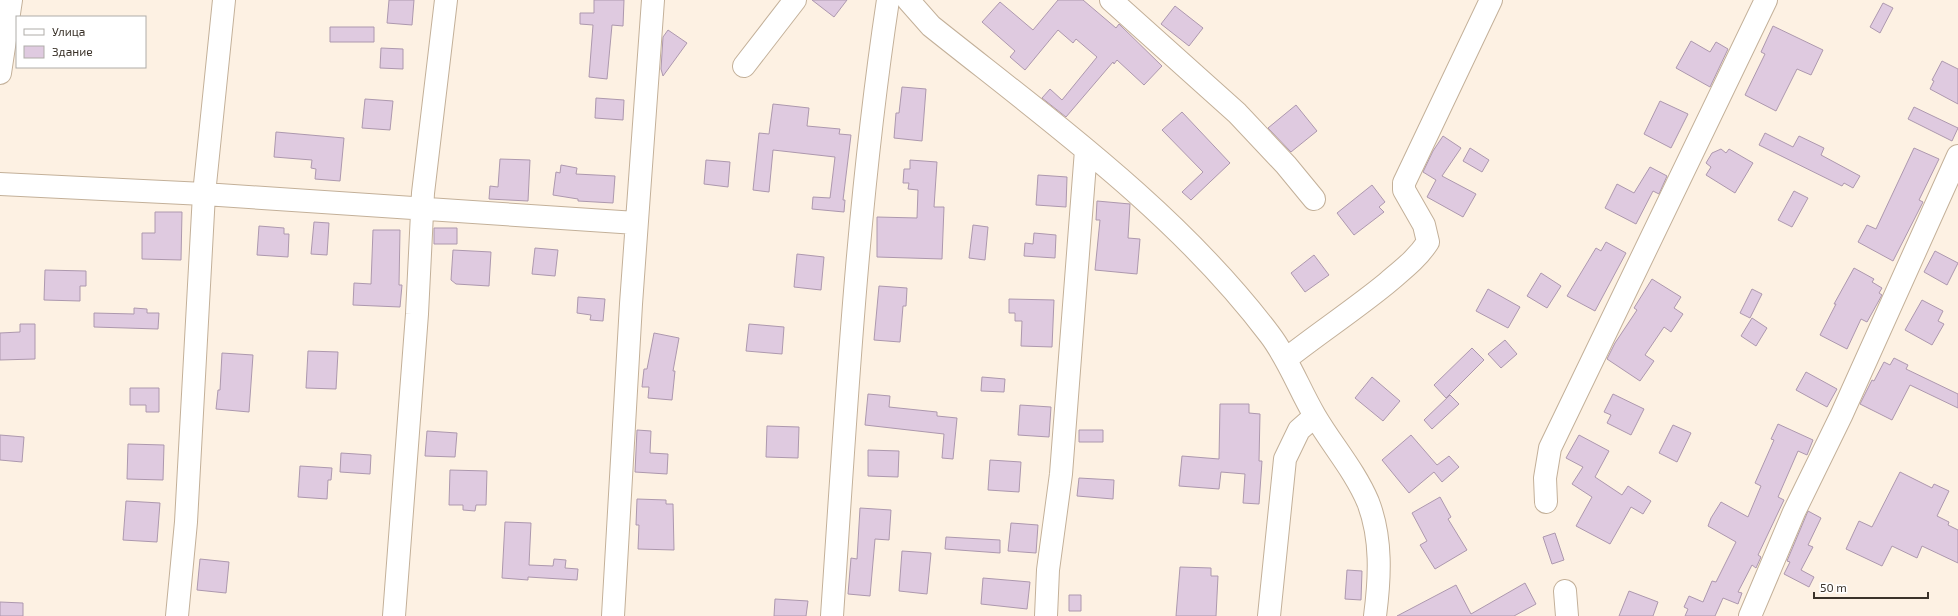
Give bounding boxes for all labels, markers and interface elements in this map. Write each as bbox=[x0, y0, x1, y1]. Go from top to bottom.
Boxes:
legend bbox=[16, 16, 146, 68]
text: Улица bbox=[52, 24, 85, 38]
text: Здание bbox=[52, 44, 93, 58]
scale bar bbox=[1814, 574, 1928, 600]
text: 50 m bbox=[1820, 580, 1847, 594]

